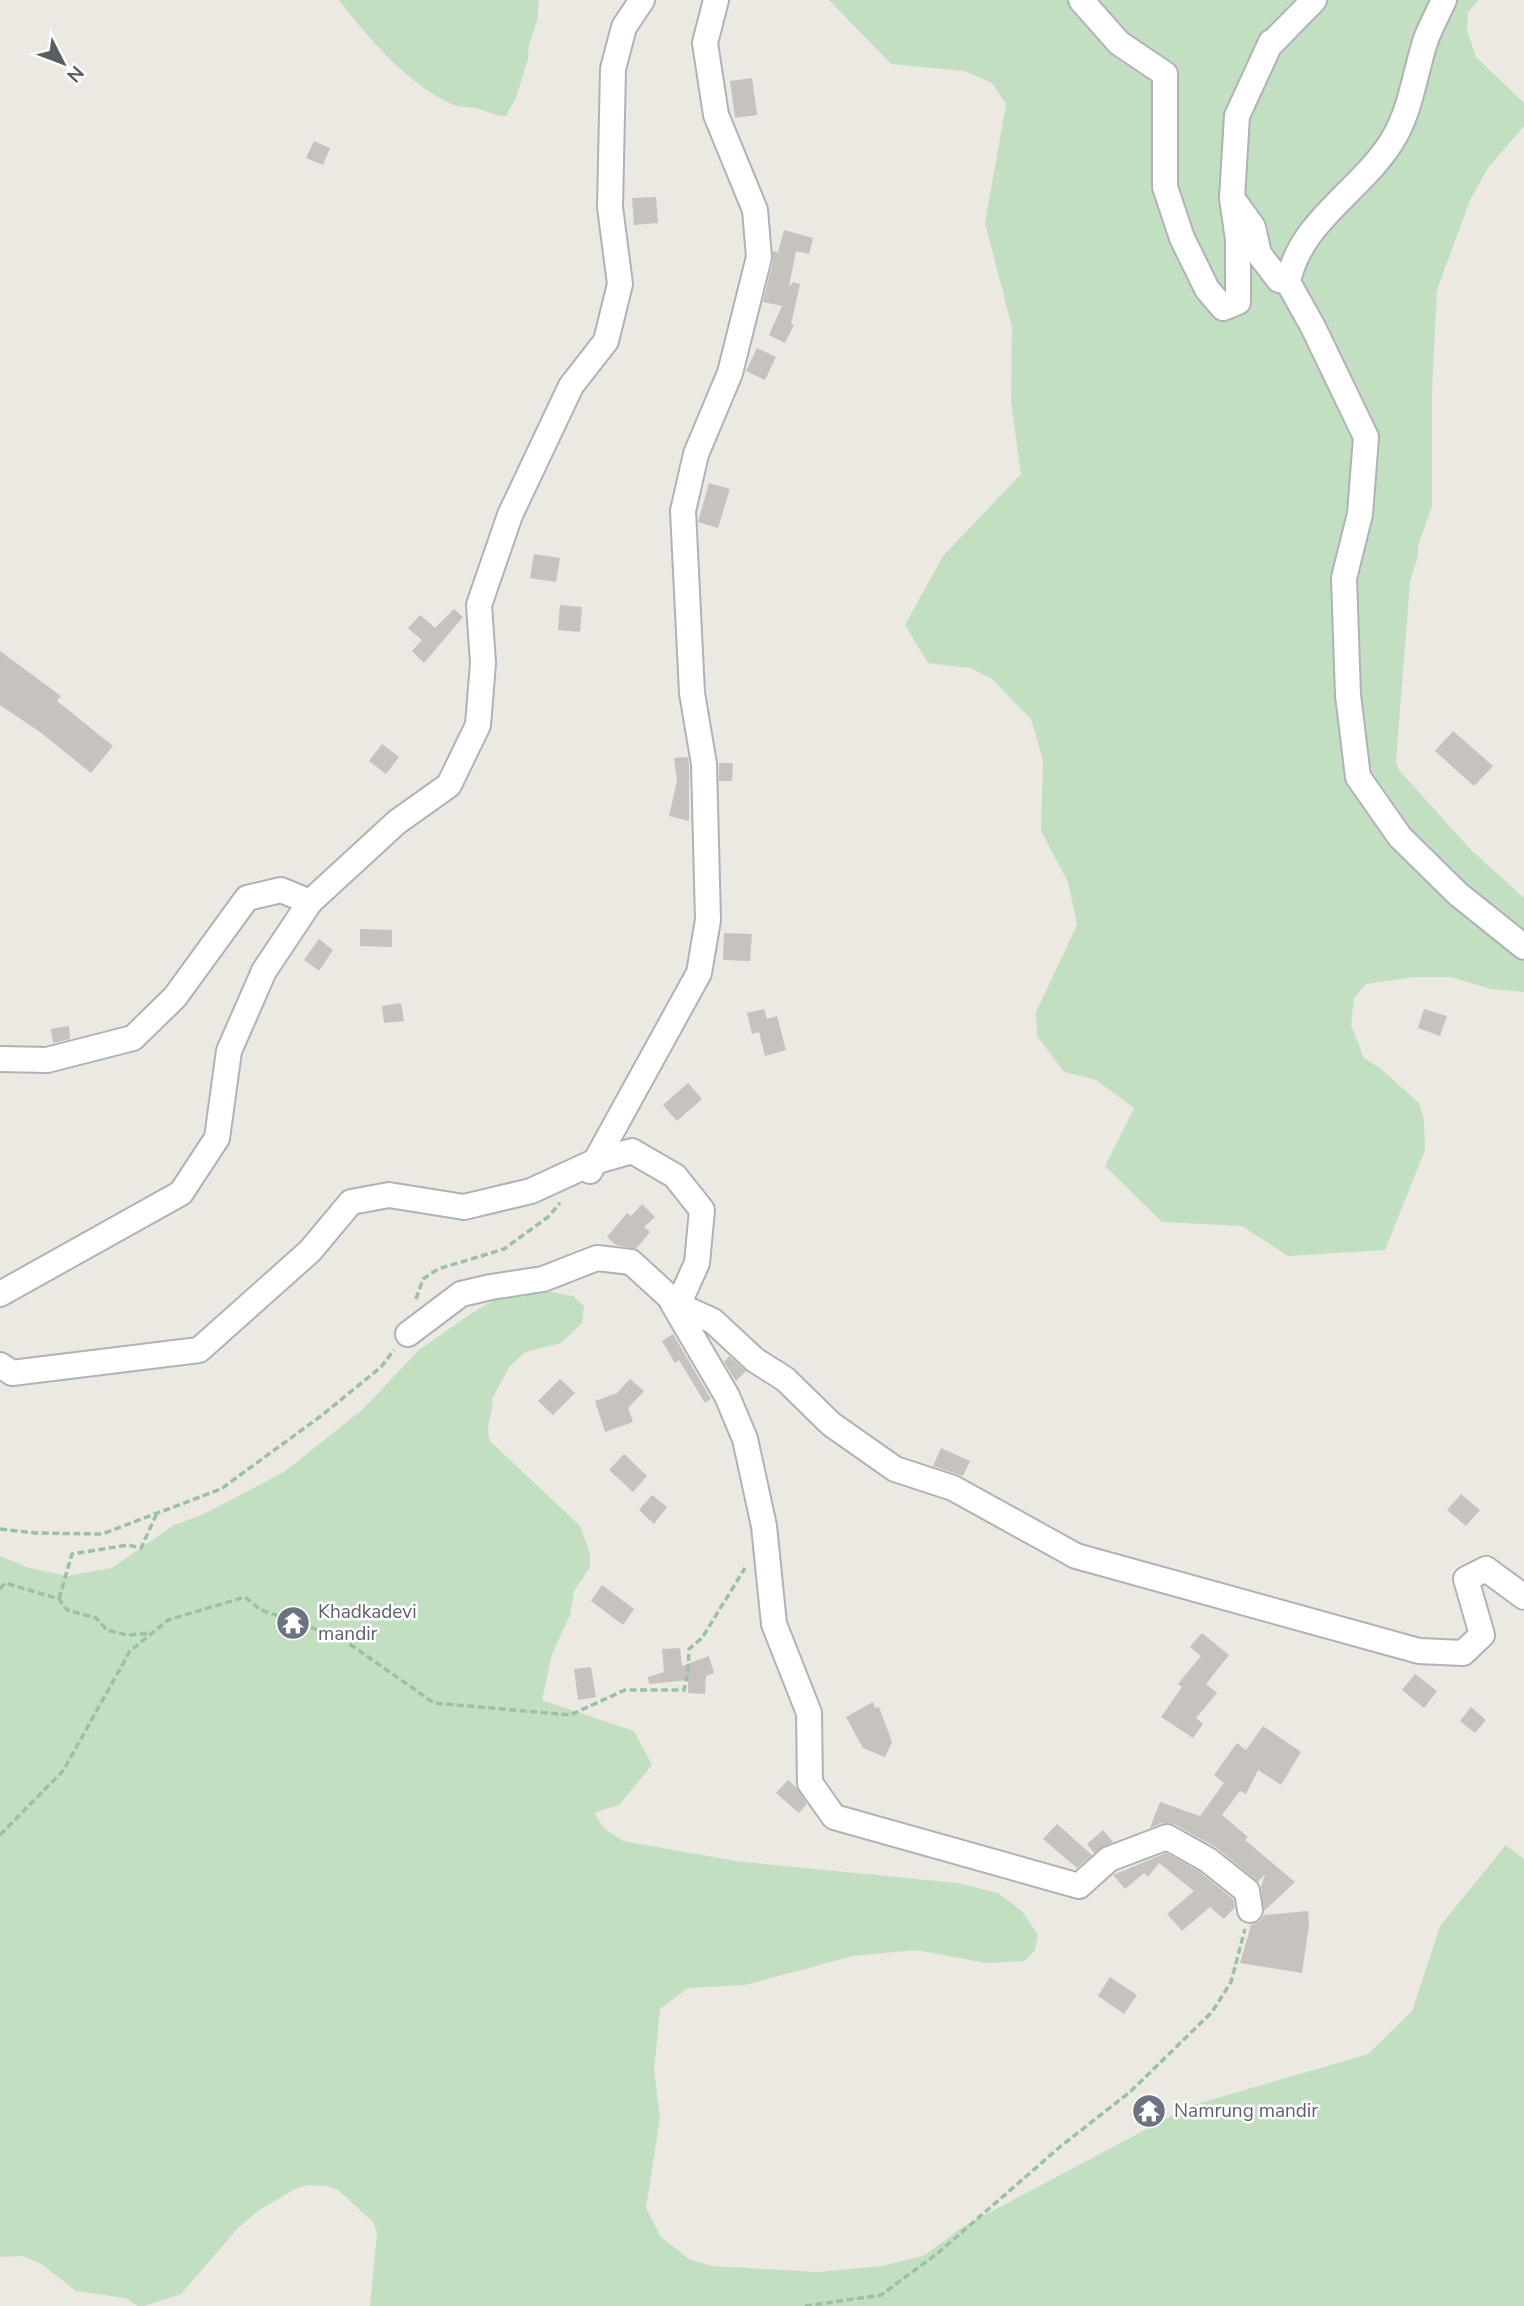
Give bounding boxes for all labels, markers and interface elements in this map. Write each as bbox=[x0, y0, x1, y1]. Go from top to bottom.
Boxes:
north arrow bbox=[28, 28, 98, 98]
text: N bbox=[60, 60, 89, 88]
place label: Khadkadevi mandir bbox=[318, 1599, 417, 1647]
temple icon: Khadkadevi mandir bbox=[274, 1604, 312, 1642]
temple icon: Namrung mandir bbox=[1130, 2092, 1168, 2130]
place label: Namrung mandir bbox=[1174, 2098, 1318, 2124]

